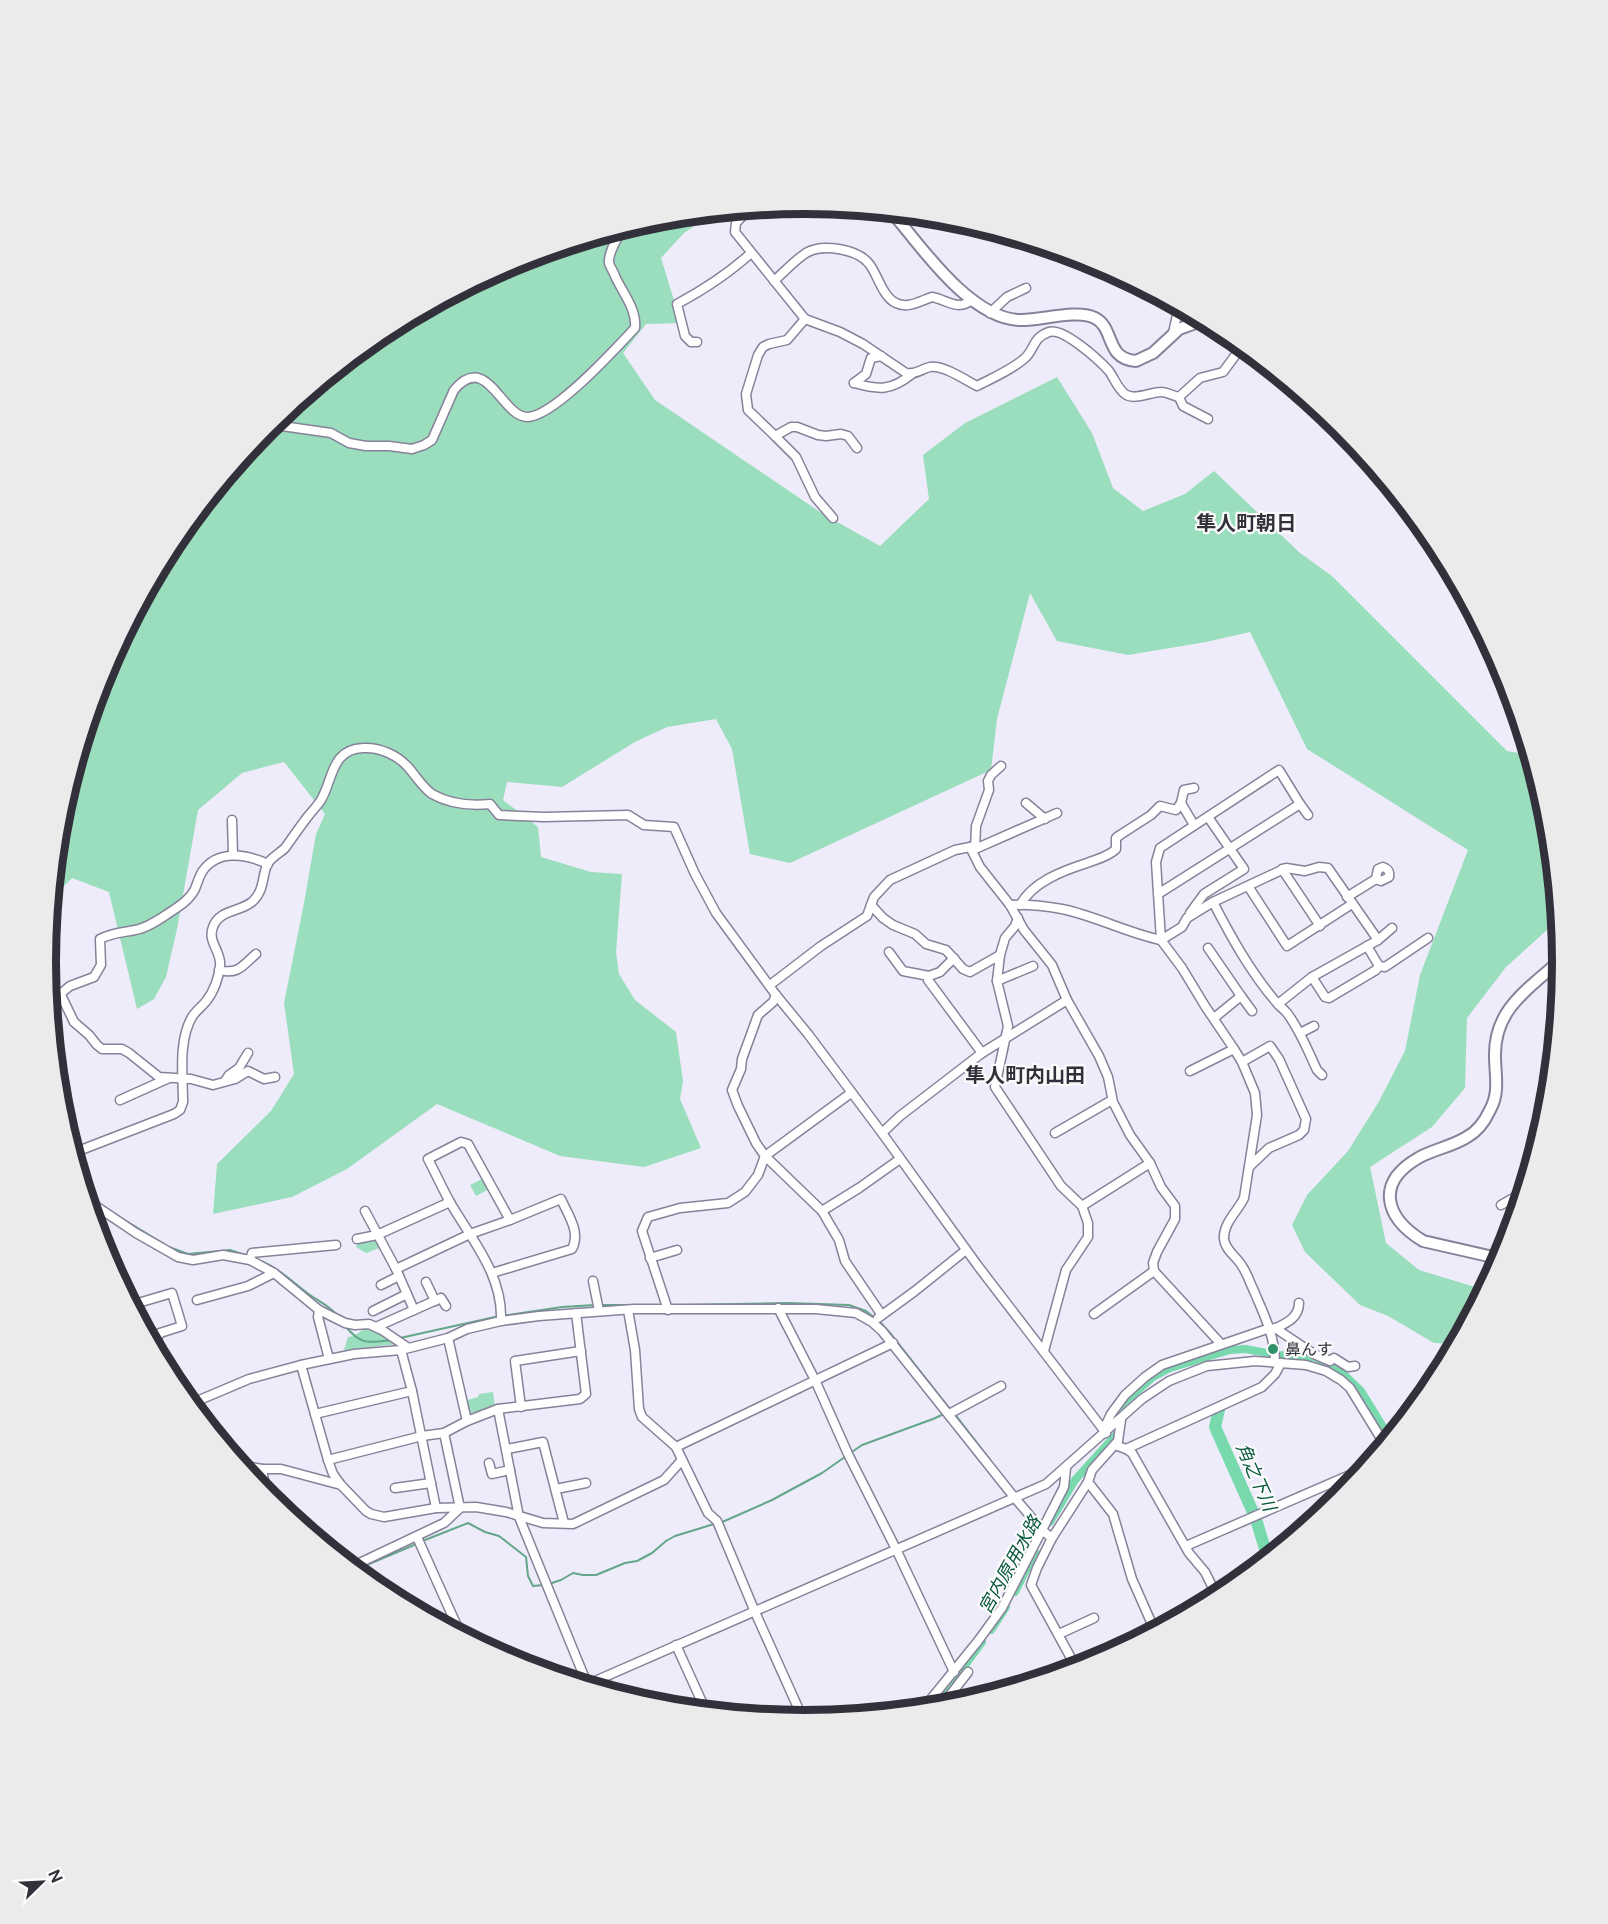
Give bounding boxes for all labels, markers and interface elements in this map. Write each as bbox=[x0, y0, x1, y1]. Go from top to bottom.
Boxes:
district label: 隼人町朝日 bbox=[1196, 511, 1296, 535]
district label: 隼人町内山田 bbox=[965, 1063, 1085, 1087]
place label: 鼻んす bbox=[1285, 1340, 1333, 1359]
marker: 鼻んす bbox=[1266, 1342, 1280, 1356]
water label: 角之下川 bbox=[1232, 1440, 1282, 1516]
water label: 宮内原用水路 bbox=[974, 1511, 1046, 1617]
north arrow bbox=[12, 1852, 72, 1912]
text: N bbox=[44, 1867, 66, 1886]

